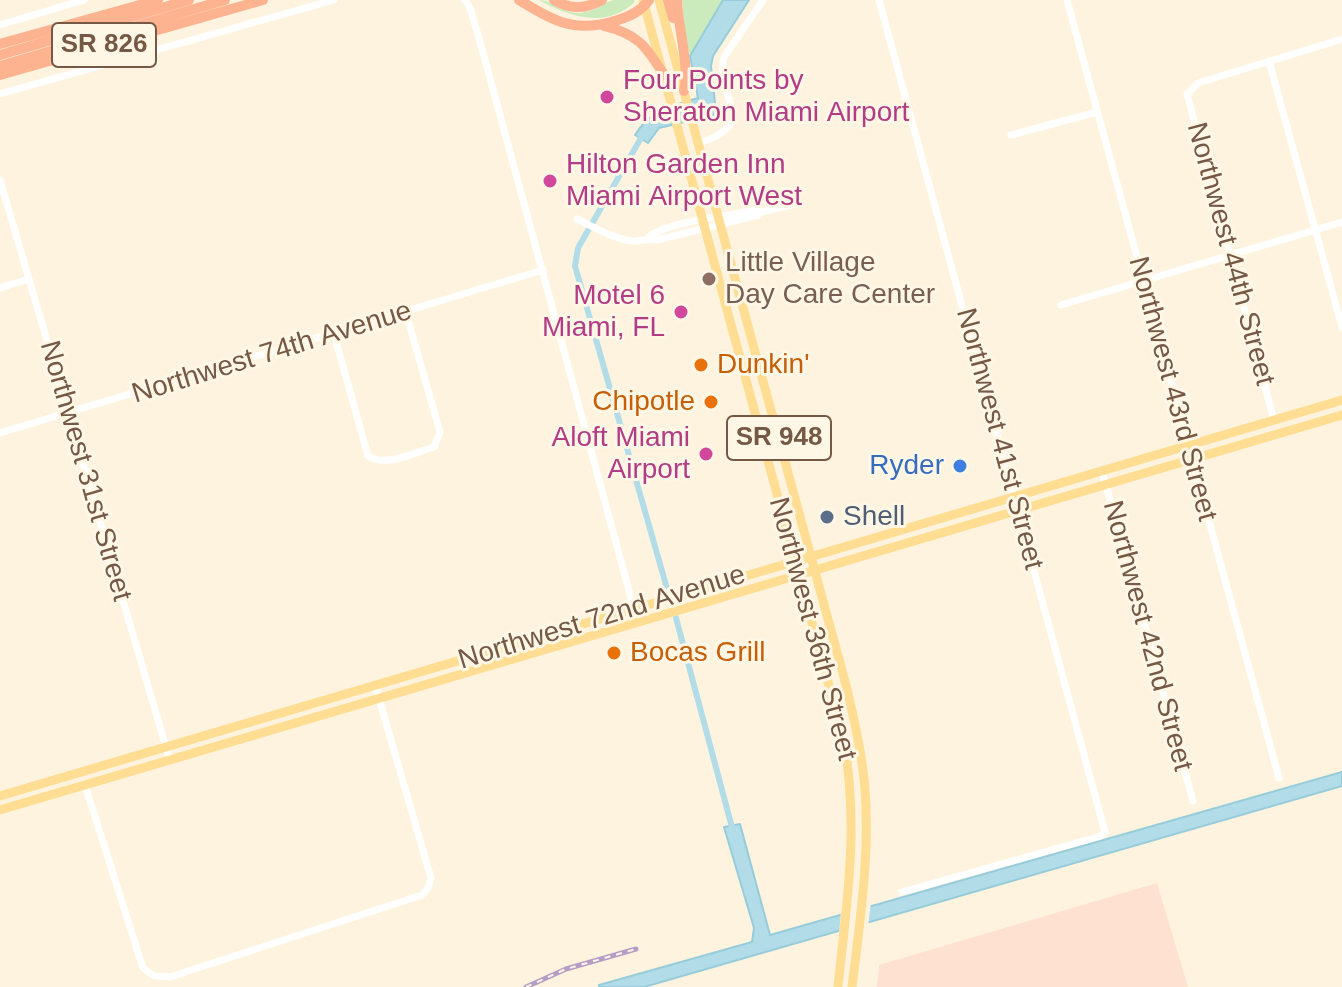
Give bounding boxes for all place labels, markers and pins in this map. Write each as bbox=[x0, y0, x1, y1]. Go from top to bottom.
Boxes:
place label: Four Points by Sheraton Miami Airport bbox=[623, 64, 909, 130]
marker: Four Points by Sheraton Miami Airport bbox=[598, 88, 616, 106]
place label: Hilton Garden Inn Miami Airport West bbox=[566, 148, 802, 214]
marker: Hilton Garden Inn Miami Airport West bbox=[541, 172, 559, 190]
place label: Little Village Day Care Center bbox=[725, 246, 935, 312]
marker: Little Village Day Care Center bbox=[700, 270, 718, 288]
place label: Motel 6 Miami, FL bbox=[542, 279, 665, 345]
marker: Motel 6 Miami, FL bbox=[672, 303, 690, 321]
place label: Dunkin' bbox=[717, 348, 810, 382]
marker: Dunkin' bbox=[692, 356, 710, 374]
place label: Chipotle bbox=[592, 385, 695, 419]
marker: Chipotle bbox=[702, 393, 720, 411]
place label: Aloft Miami Airport bbox=[552, 421, 690, 487]
marker: Aloft Miami Airport bbox=[697, 445, 715, 463]
place label: Ryder bbox=[869, 449, 944, 483]
marker: Ryder bbox=[951, 457, 969, 475]
place label: Shell bbox=[843, 500, 905, 534]
marker: Shell bbox=[818, 508, 836, 526]
place label: Bocas Grill bbox=[630, 636, 765, 670]
marker: Bocas Grill bbox=[605, 644, 623, 662]

